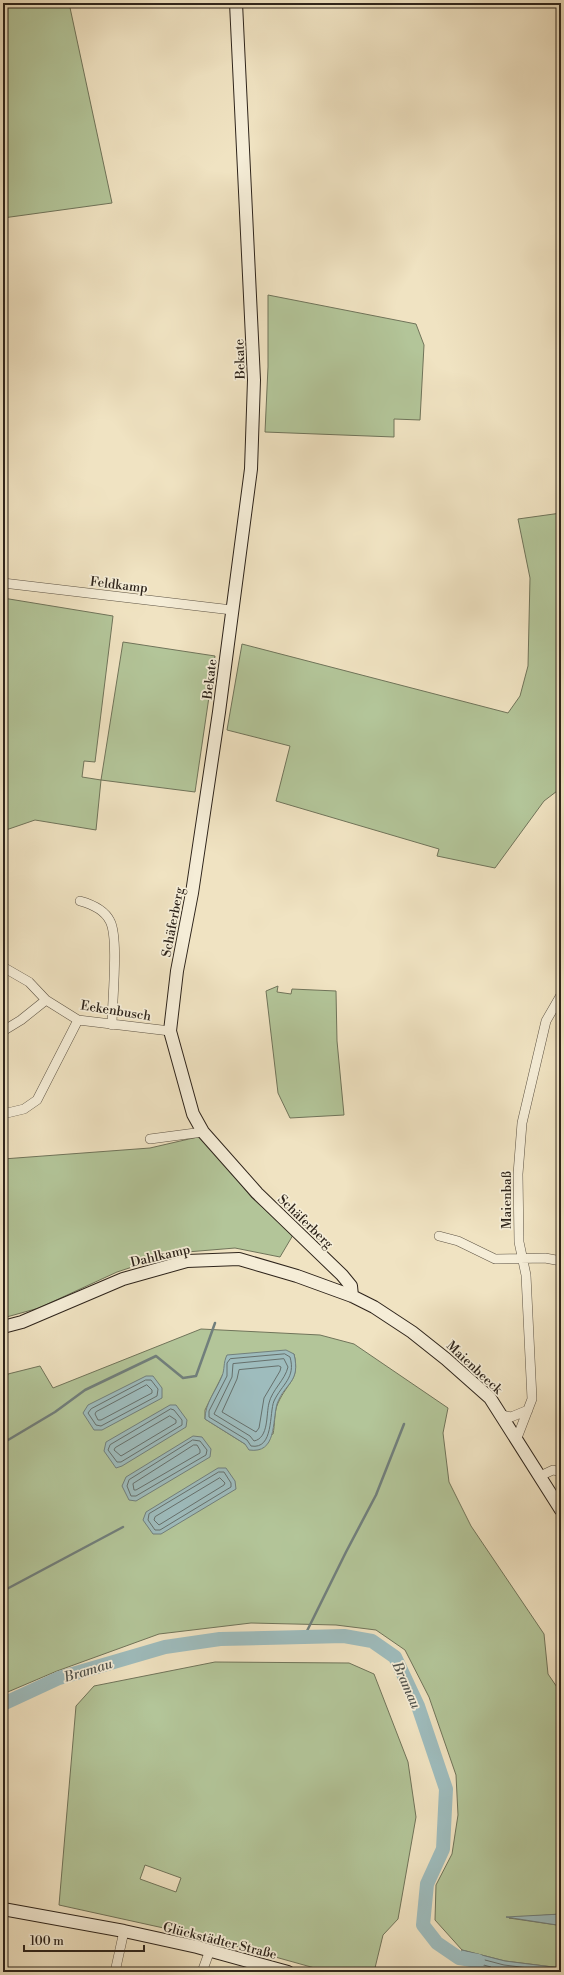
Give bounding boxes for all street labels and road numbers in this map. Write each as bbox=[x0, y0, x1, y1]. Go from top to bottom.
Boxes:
street label: Bekate bbox=[231, 338, 249, 381]
street label: Feldkamp bbox=[89, 574, 149, 596]
street label: Bekate bbox=[199, 658, 220, 701]
street label: Schäferberg bbox=[158, 886, 188, 959]
street label: Eekenbusch bbox=[79, 998, 153, 1025]
street label: Maienbaß bbox=[499, 1171, 515, 1229]
street label: Schäferberg bbox=[274, 1191, 337, 1252]
street label: Dahlkamp bbox=[129, 1241, 192, 1271]
street label: Maienbeeck bbox=[443, 1338, 506, 1398]
street label: Glückstädter Straße bbox=[161, 1919, 279, 1963]

